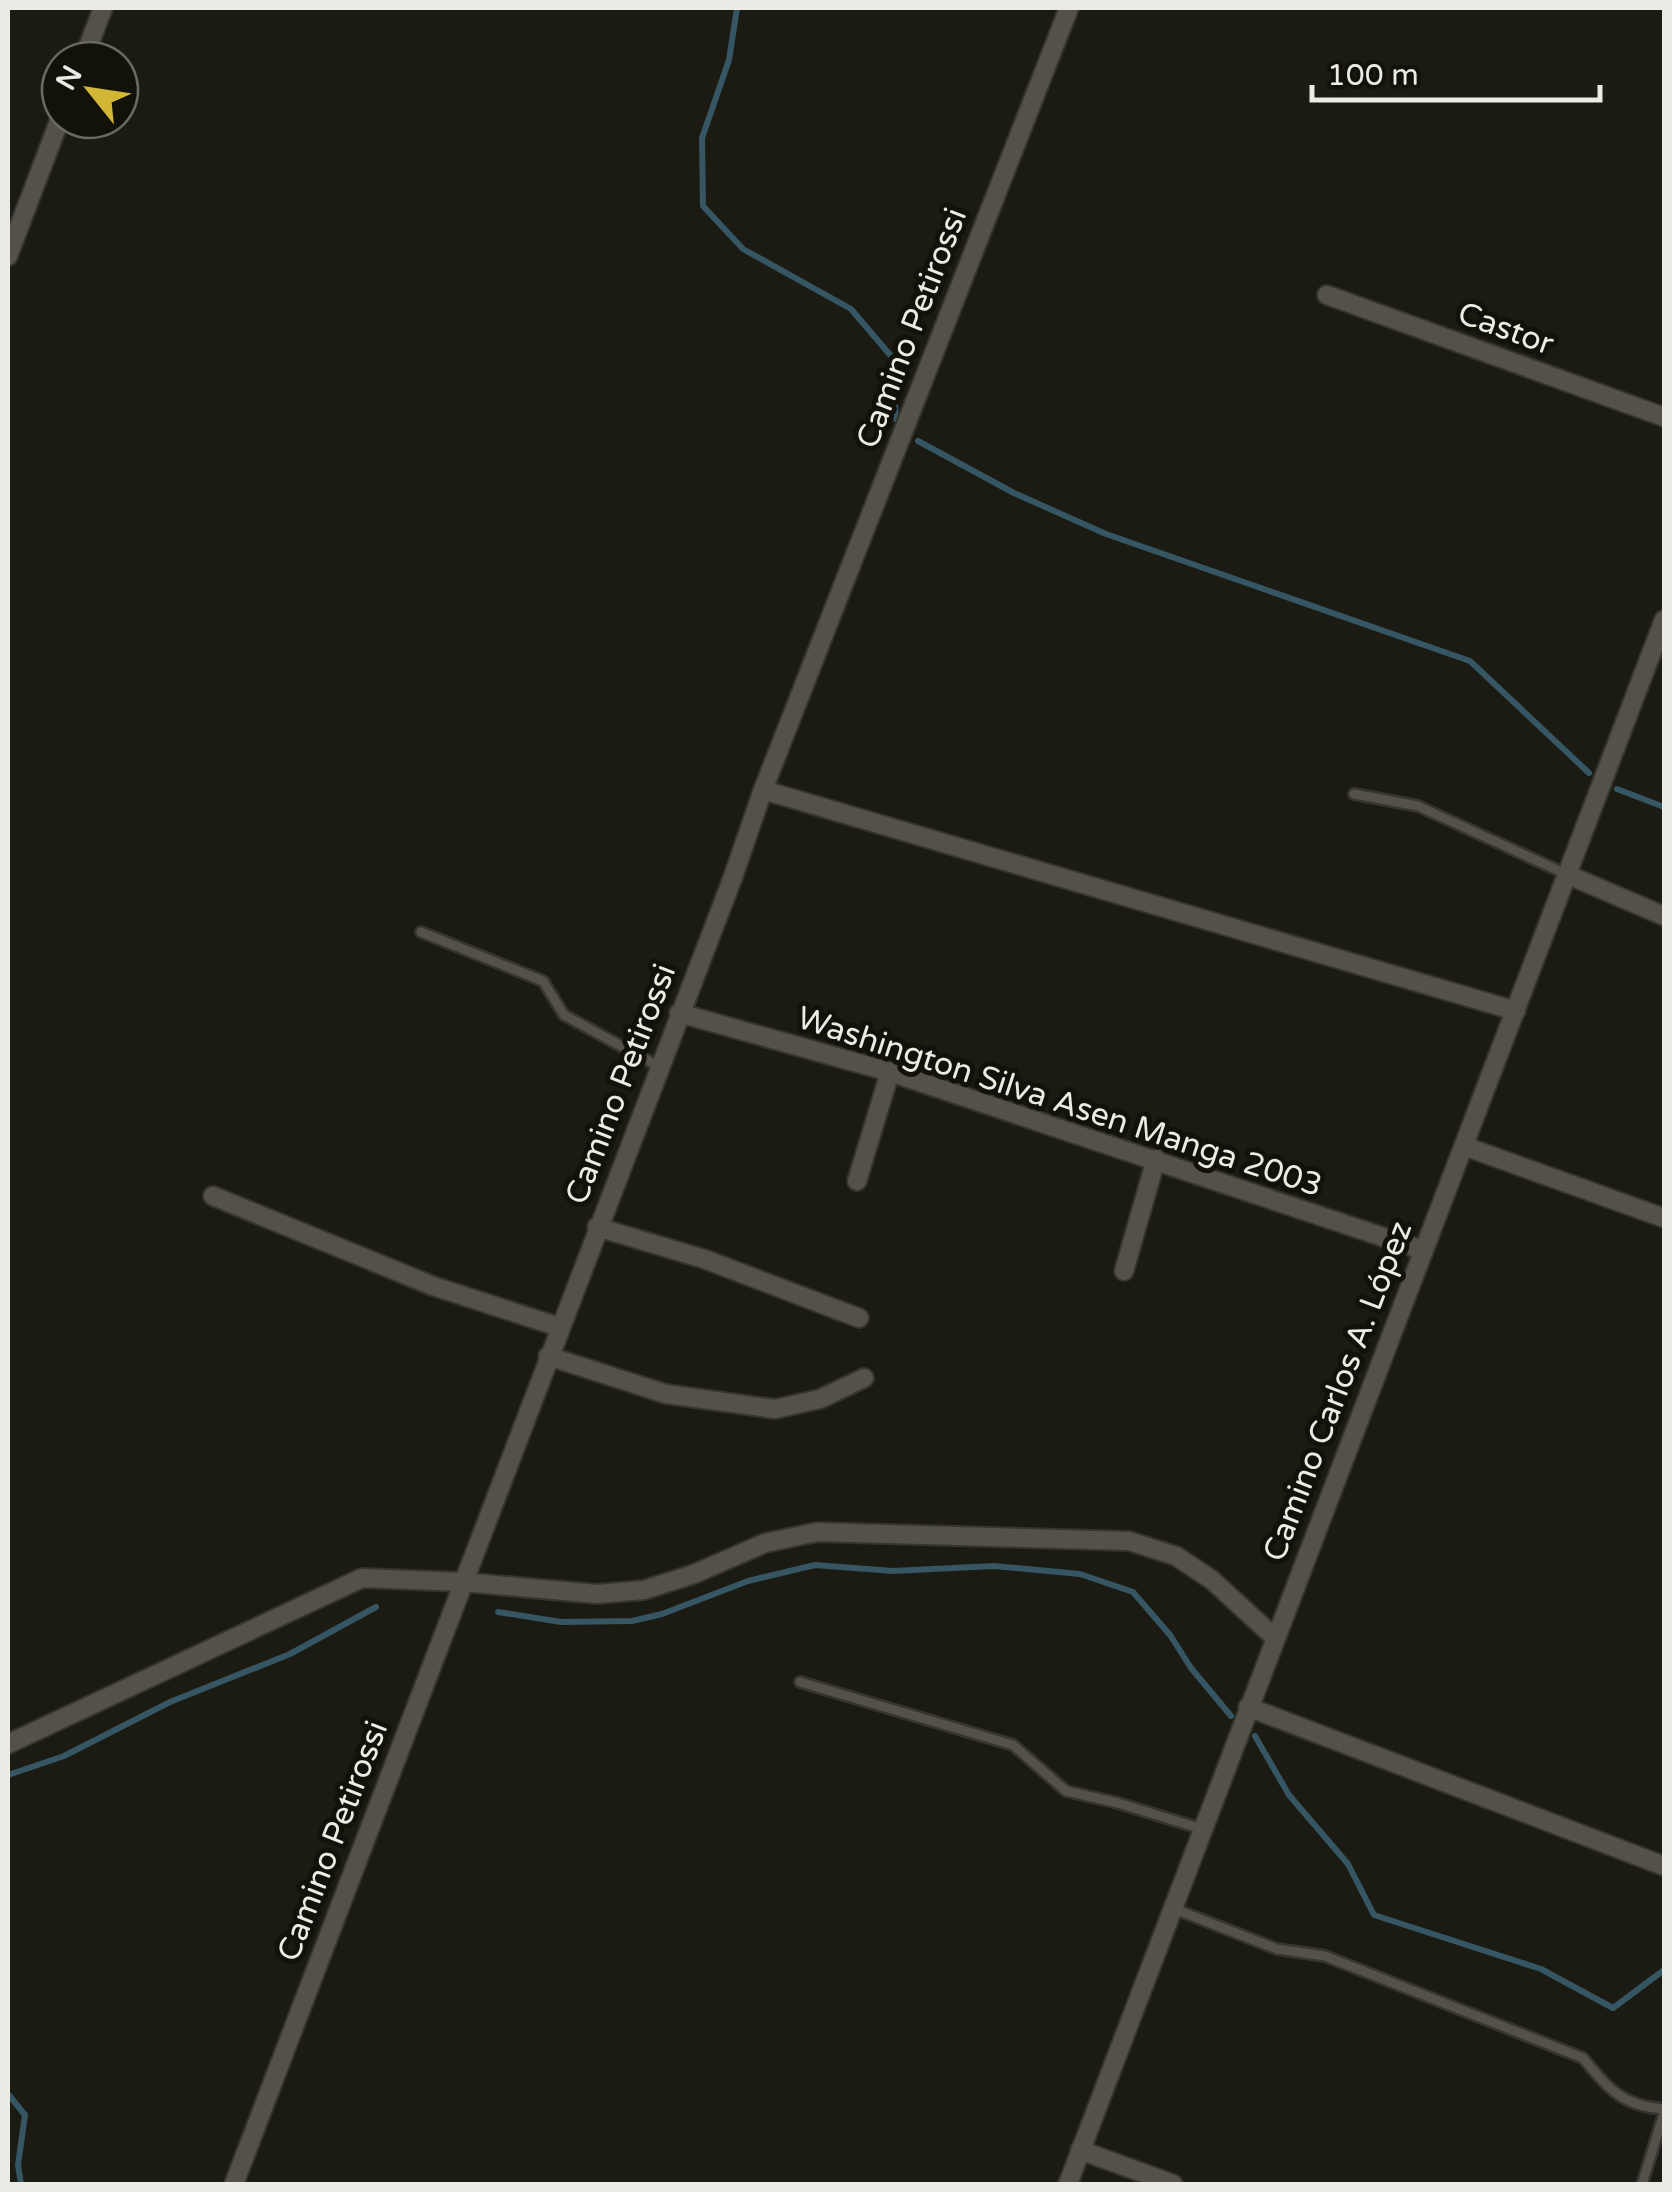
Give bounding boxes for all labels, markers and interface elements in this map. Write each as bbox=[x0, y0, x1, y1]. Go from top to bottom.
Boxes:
north arrow bbox=[40, 40, 140, 140]
scale bar bbox=[1312, 40, 1600, 102]
text: 100 m bbox=[1327, 57, 1419, 94]
text: N bbox=[49, 60, 90, 96]
street label: Camino Petirossi bbox=[849, 203, 975, 454]
street label: Castor bbox=[1453, 294, 1559, 364]
street label: Camino Petirossi bbox=[558, 959, 684, 1210]
street label: Washington Silva Asen Manga 2003 bbox=[792, 999, 1327, 1205]
street label: Camino Carlos A. López bbox=[1255, 1216, 1420, 1567]
street label: Camino Petirossi bbox=[270, 1716, 396, 1967]

